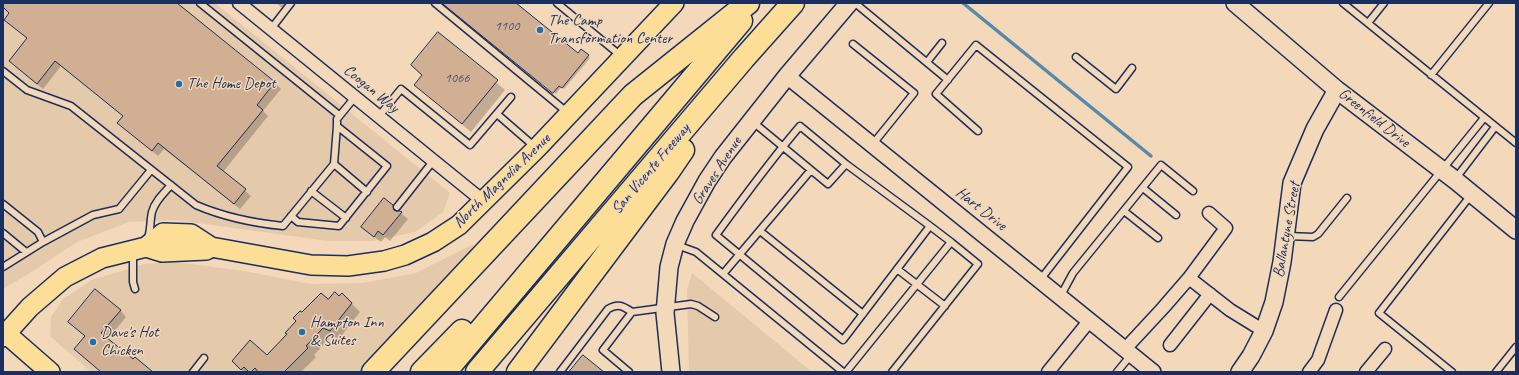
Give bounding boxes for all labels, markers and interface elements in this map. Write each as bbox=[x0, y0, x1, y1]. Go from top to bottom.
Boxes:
place label: The Camp Transformation Center bbox=[548, 11, 672, 49]
house number: 1100 bbox=[494, 18, 520, 34]
marker: The Camp Transformation Center bbox=[535, 25, 545, 35]
street label: Coogan Way bbox=[339, 61, 403, 117]
house number: 1066 bbox=[444, 70, 470, 86]
place label: The Home Depot bbox=[187, 74, 275, 94]
marker: The Home Depot bbox=[174, 79, 184, 89]
street label: Greenfield Drive bbox=[1334, 84, 1414, 152]
street label: San Vicente Freeway bbox=[607, 120, 695, 218]
street label: North Magnolia Avenue bbox=[449, 130, 555, 232]
street label: Graves Avenue bbox=[688, 133, 746, 209]
street label: Ballantyne Street bbox=[1269, 181, 1305, 279]
street label: Hart Drive bbox=[952, 183, 1010, 235]
place label: Hampton Inn & Suites bbox=[310, 313, 384, 351]
place label: Dave's Hot Chicken bbox=[101, 323, 159, 361]
marker: Hampton Inn & Suites bbox=[297, 327, 307, 337]
marker: Dave's Hot Chicken bbox=[88, 337, 98, 347]

